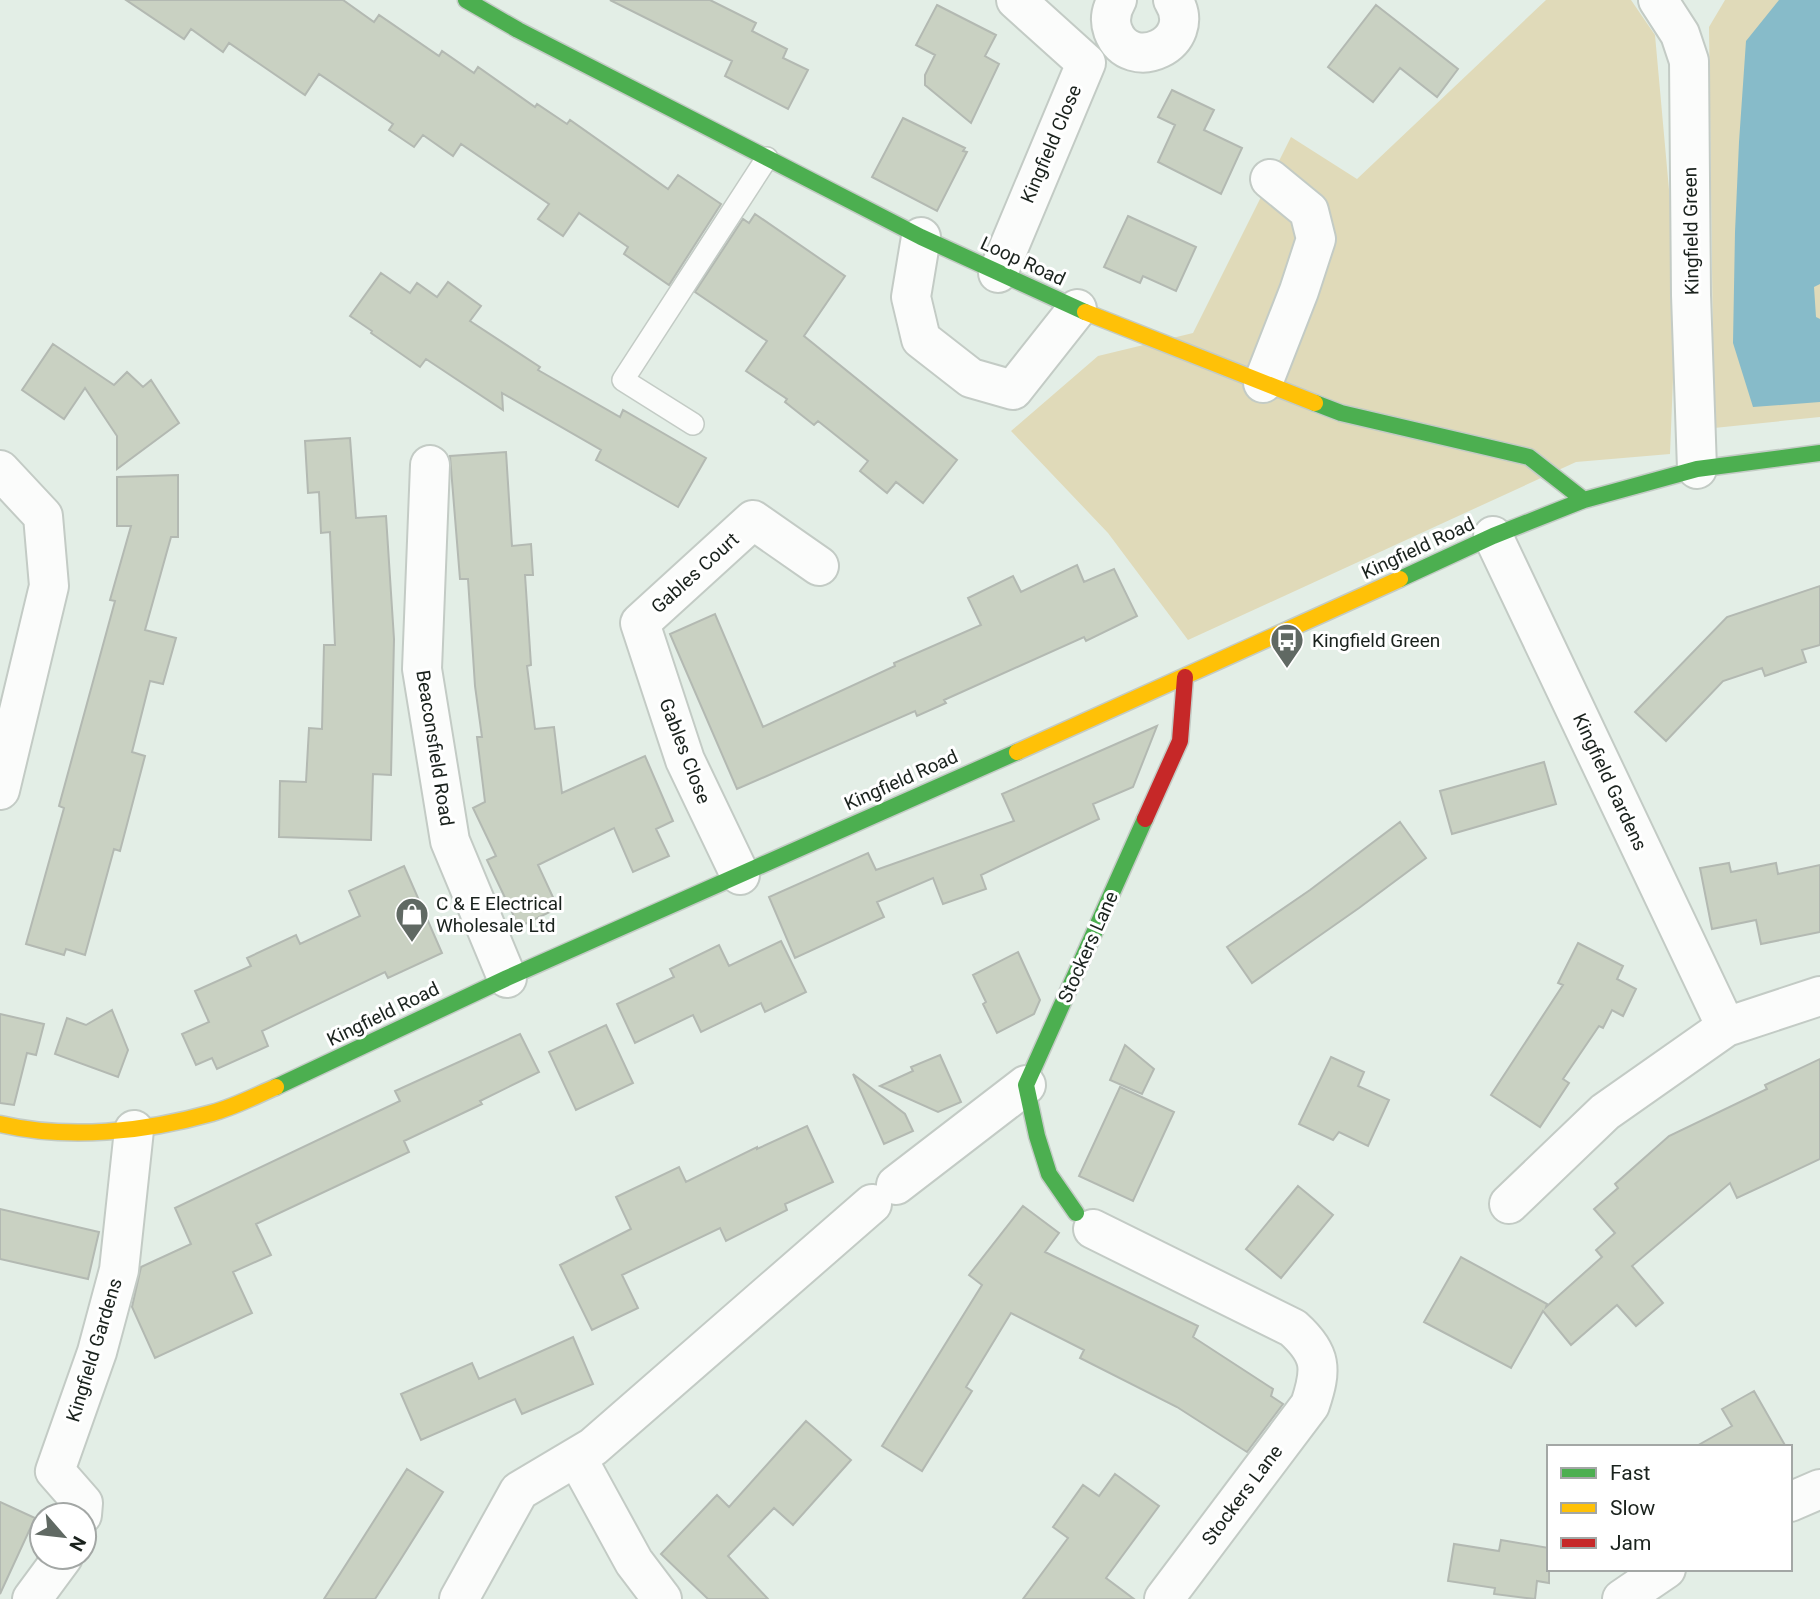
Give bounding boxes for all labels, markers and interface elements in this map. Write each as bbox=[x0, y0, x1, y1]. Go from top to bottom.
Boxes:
street label: Kingfield Close bbox=[1016, 81, 1086, 207]
street label: Kingfield Green bbox=[1678, 167, 1704, 295]
street label: Loop Road bbox=[977, 231, 1069, 291]
street label: Kingfield Road bbox=[1358, 512, 1478, 584]
street label: Gables Court bbox=[646, 528, 744, 618]
bus stop icon: Kingfield Green bbox=[1268, 621, 1306, 670]
place label: Kingfield Green bbox=[1312, 629, 1440, 652]
street label: Beaconsfield Road bbox=[411, 668, 459, 828]
street label: Gables Close bbox=[654, 695, 716, 807]
street label: Kingfield Gardens bbox=[1568, 710, 1652, 854]
street label: Kingfield Road bbox=[841, 745, 961, 815]
street label: Stockers Lane bbox=[1053, 888, 1123, 1006]
place label: C & E Electrical Wholesale Ltd bbox=[436, 892, 563, 937]
shop icon: C & E Electrical Wholesale Ltd bbox=[393, 895, 431, 944]
street label: Kingfield Road bbox=[323, 977, 443, 1051]
street label: Kingfield Gardens bbox=[61, 1275, 127, 1425]
street label: Stockers Lane bbox=[1197, 1440, 1287, 1550]
legend bbox=[1547, 1445, 1792, 1571]
text: Fast bbox=[1610, 1461, 1651, 1485]
text: Slow bbox=[1610, 1496, 1656, 1520]
north arrow bbox=[28, 1501, 98, 1571]
text: Jam bbox=[1610, 1531, 1651, 1555]
text: N bbox=[64, 1532, 91, 1555]

